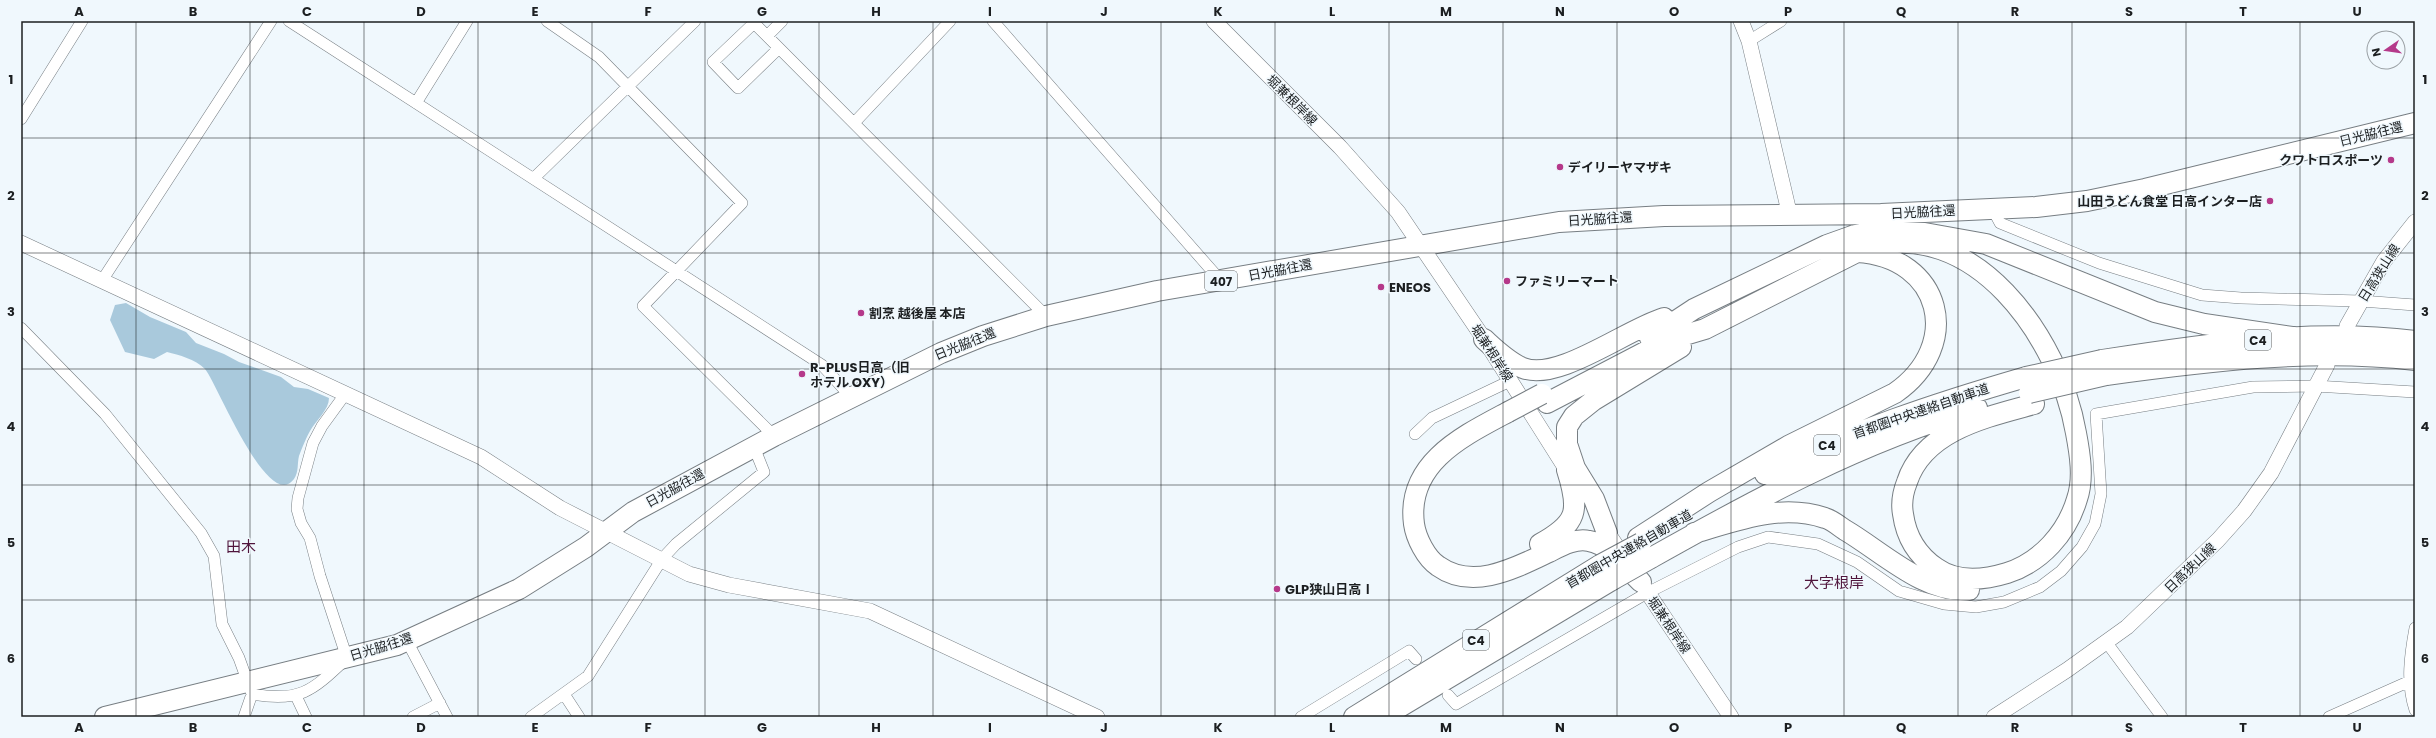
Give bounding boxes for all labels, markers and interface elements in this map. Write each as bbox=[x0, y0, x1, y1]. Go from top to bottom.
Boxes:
text: A bbox=[74, 2, 84, 21]
text: B bbox=[189, 2, 198, 21]
text: C bbox=[302, 2, 312, 21]
text: D bbox=[416, 2, 426, 21]
text: E bbox=[531, 2, 539, 21]
text: F bbox=[644, 2, 652, 21]
text: G bbox=[757, 2, 767, 21]
text: H bbox=[871, 2, 881, 21]
text: I bbox=[988, 2, 992, 21]
text: J bbox=[1100, 2, 1108, 21]
text: K bbox=[1213, 2, 1223, 21]
text: L bbox=[1329, 2, 1335, 21]
text: M bbox=[1440, 2, 1452, 21]
text: N bbox=[1555, 2, 1565, 21]
text: O bbox=[1669, 2, 1679, 21]
text: P bbox=[1784, 2, 1792, 21]
text: Q bbox=[1896, 2, 1906, 21]
text: R bbox=[2011, 2, 2019, 21]
text: S bbox=[2125, 2, 2133, 21]
text: T bbox=[2239, 2, 2247, 21]
text: U bbox=[2352, 2, 2362, 21]
north arrow bbox=[2366, 30, 2406, 70]
text: N bbox=[2368, 46, 2385, 58]
text: 1 bbox=[9, 70, 13, 89]
street label: 堀兼根岸線 bbox=[1262, 70, 1322, 130]
text: 1 bbox=[2423, 70, 2427, 89]
street label: 日光脇往還 bbox=[2337, 117, 2405, 151]
place label: クワトロスポーツ bbox=[2279, 151, 2383, 170]
marker: クワトロスポーツ bbox=[2386, 155, 2396, 165]
place label: デイリーヤマザキ bbox=[1568, 158, 1672, 177]
marker: デイリーヤマザキ bbox=[1555, 162, 1565, 172]
text: 2 bbox=[7, 186, 15, 205]
text: 2 bbox=[2421, 186, 2429, 205]
place label: 山田うどん食堂 日高インター店 bbox=[2077, 192, 2262, 211]
marker: 山田うどん食堂 日高インター店 bbox=[2265, 196, 2275, 206]
street label: 日光脇往還 bbox=[1890, 201, 1956, 223]
street label: 日光脇往還 bbox=[1567, 207, 1633, 231]
street label: 日高狭山線 bbox=[2354, 240, 2404, 306]
street label: 日光脇往還 bbox=[1246, 254, 1314, 286]
road number: 407 bbox=[1205, 271, 1237, 291]
place label: ファミリーマート bbox=[1515, 272, 1619, 291]
marker: ファミリーマート bbox=[1502, 276, 1512, 286]
place label: ENEOS bbox=[1389, 278, 1431, 297]
marker: ENEOS bbox=[1376, 282, 1386, 292]
text: 3 bbox=[7, 302, 15, 321]
text: 3 bbox=[2421, 302, 2429, 321]
place label: 割烹 越後屋 本店 bbox=[869, 304, 966, 323]
marker: 割烹 越後屋 本店 bbox=[856, 308, 866, 318]
street label: 堀兼根岸線 bbox=[1466, 321, 1518, 385]
street label: 日光脇往還 bbox=[931, 323, 999, 365]
road number: C4 bbox=[2245, 330, 2271, 350]
place label: R-PLUS日高（旧 ホテル OXY） bbox=[810, 358, 910, 392]
marker: R-PLUS日高（旧 ホテル OXY） bbox=[797, 369, 807, 379]
street label: 首都圏中央連絡自動車道 bbox=[1850, 379, 1992, 443]
text: 4 bbox=[7, 417, 16, 436]
text: 4 bbox=[2421, 417, 2430, 436]
road number: C4 bbox=[1814, 435, 1840, 455]
street label: 日光脇往還 bbox=[642, 464, 708, 512]
street label: 首都圏中央連絡自動車道 bbox=[1562, 505, 1696, 593]
text: 5 bbox=[7, 533, 15, 552]
text: 5 bbox=[2421, 533, 2429, 552]
district label: 田木 bbox=[226, 536, 256, 557]
street label: 日高狭山線 bbox=[2160, 539, 2220, 597]
district label: 大字根岸 bbox=[1804, 572, 1864, 593]
place label: GLP狭山日高Ⅰ bbox=[1285, 580, 1374, 599]
marker: GLP狭山日高Ⅰ bbox=[1272, 584, 1282, 594]
street label: 堀兼根岸線 bbox=[1643, 593, 1695, 657]
street label: 日光脇往還 bbox=[347, 628, 415, 666]
road number: C4 bbox=[1463, 630, 1489, 650]
text: 6 bbox=[7, 649, 15, 668]
text: 6 bbox=[2421, 649, 2429, 668]
text: A bbox=[74, 718, 84, 737]
text: B bbox=[189, 718, 198, 737]
text: C bbox=[302, 718, 312, 737]
text: D bbox=[416, 718, 426, 737]
text: E bbox=[531, 718, 539, 737]
text: F bbox=[644, 718, 652, 737]
text: G bbox=[757, 718, 767, 737]
text: H bbox=[871, 718, 881, 737]
text: I bbox=[988, 718, 992, 737]
text: J bbox=[1100, 718, 1108, 737]
text: K bbox=[1213, 718, 1223, 737]
text: L bbox=[1329, 718, 1335, 737]
text: M bbox=[1440, 718, 1452, 737]
text: N bbox=[1555, 718, 1565, 737]
text: O bbox=[1669, 718, 1679, 737]
text: P bbox=[1784, 718, 1792, 737]
text: Q bbox=[1896, 718, 1906, 737]
text: R bbox=[2011, 718, 2019, 737]
text: S bbox=[2125, 718, 2133, 737]
text: T bbox=[2239, 718, 2247, 737]
text: U bbox=[2352, 718, 2362, 737]

